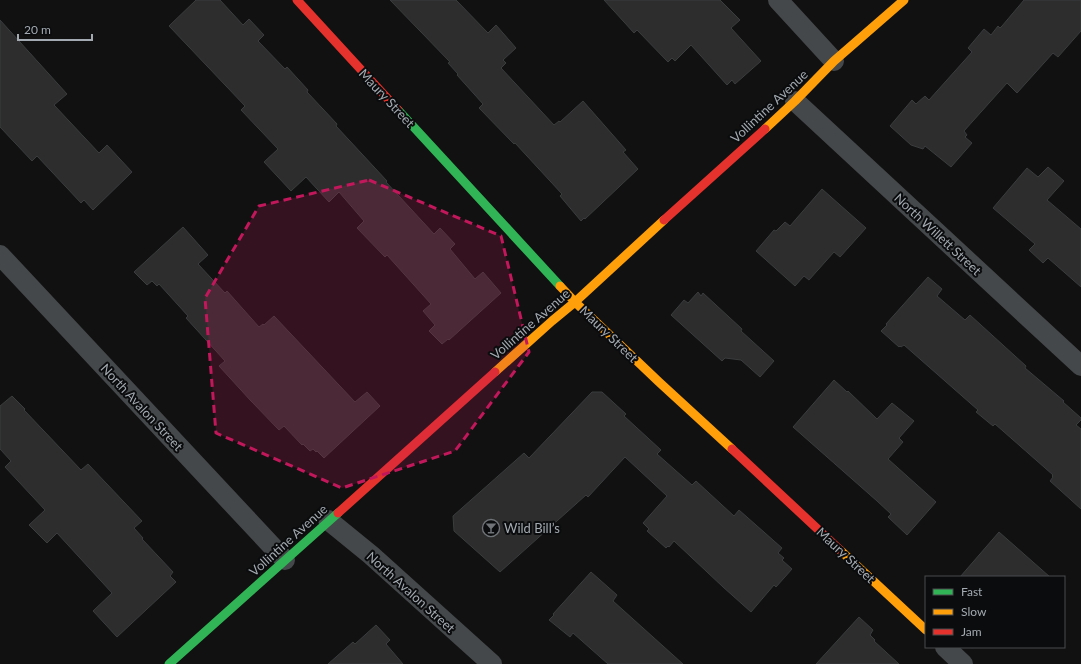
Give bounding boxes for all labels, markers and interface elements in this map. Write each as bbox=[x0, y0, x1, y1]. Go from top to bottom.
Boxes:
scale bar bbox=[18, 16, 92, 42]
text: 20 m bbox=[24, 22, 51, 37]
street label: Maury Street bbox=[356, 65, 418, 131]
street label: Vollintine Avenue bbox=[727, 66, 811, 146]
street label: North Willett Street bbox=[891, 190, 985, 279]
street label: Vollintine Avenue bbox=[487, 285, 573, 363]
street label: Maury Street bbox=[577, 302, 642, 366]
street label: North Avalon Street bbox=[98, 360, 187, 454]
street label: Vollintine Avenue bbox=[246, 501, 330, 579]
bar icon: Wild Bill’s bbox=[481, 518, 501, 538]
place label: Wild Bill’s bbox=[504, 520, 560, 536]
street label: Maury Street bbox=[813, 524, 879, 586]
street label: North Avalon Street bbox=[364, 548, 459, 636]
legend bbox=[925, 576, 1065, 648]
text: Fast bbox=[961, 584, 983, 599]
text: Slow bbox=[961, 604, 987, 619]
text: Jam bbox=[961, 624, 982, 639]

